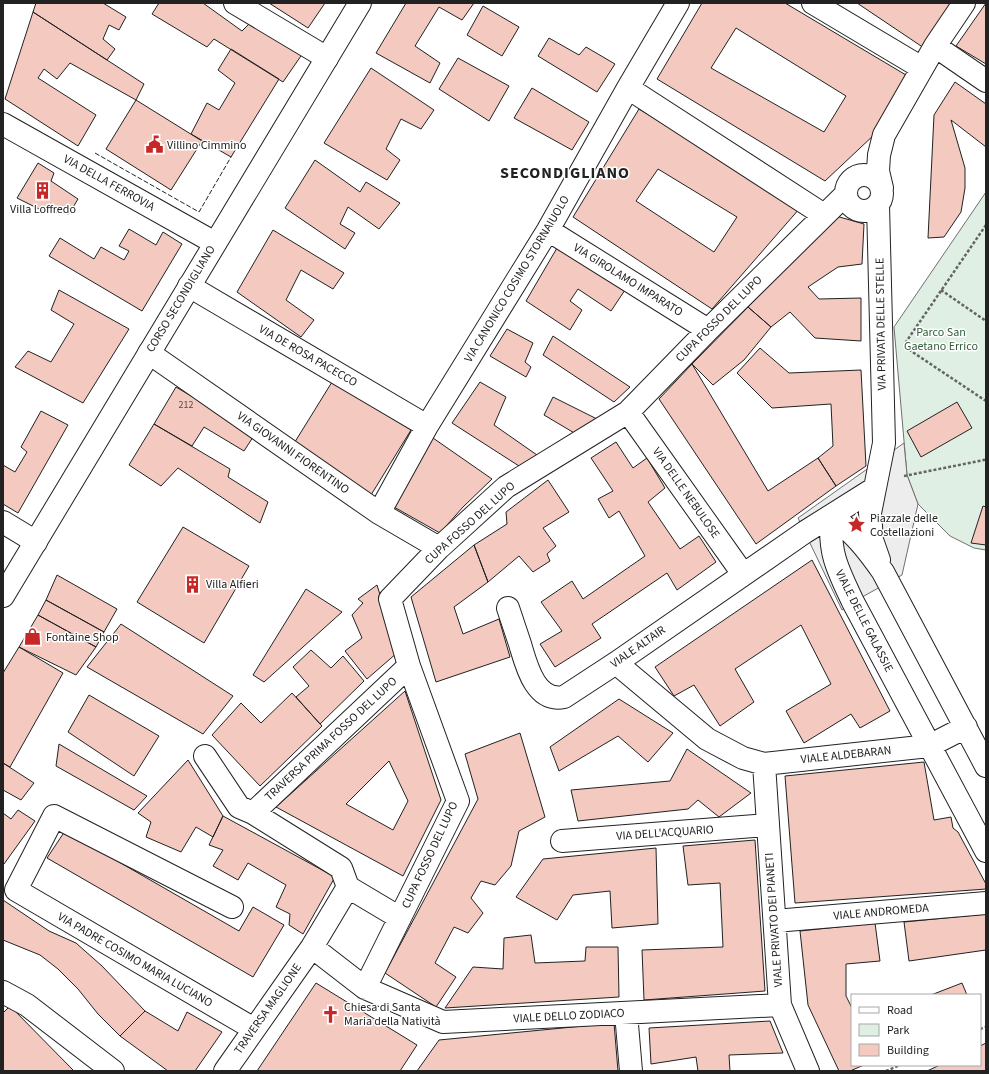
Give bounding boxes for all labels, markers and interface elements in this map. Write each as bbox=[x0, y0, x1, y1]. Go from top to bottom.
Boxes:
public building icon: Villino Cimmino bbox=[144, 135, 164, 155]
place label: Villino Cimmino bbox=[167, 137, 246, 154]
street label: VIA DELLA FERROVIA bbox=[60, 151, 158, 215]
district label: SECONDIGLIANO bbox=[500, 162, 630, 184]
building icon: Villa Loffredo bbox=[33, 180, 53, 200]
street label: VIA CANONICO COSIMO STORNAIUOLO bbox=[460, 192, 574, 366]
place label: Villa Loffredo bbox=[10, 201, 76, 218]
street label: VIA GIROLAMO IMPARATO bbox=[570, 239, 686, 321]
street label: CORSO SECONDIGLIANO bbox=[142, 242, 220, 356]
street label: VIA PRIVATA DELLE STELLE bbox=[871, 257, 891, 391]
street label: CUPA FOSSO DEL LUPO bbox=[672, 272, 766, 366]
street label: VIA DE ROSA PACECCO bbox=[256, 321, 360, 391]
park label: Parco San Gaetano Errico bbox=[904, 324, 978, 355]
house number: 212 bbox=[179, 398, 193, 412]
street label: VIA GIOVANNI FIORENTINO bbox=[233, 408, 353, 498]
street label: VIA DELLE NEBULOSE bbox=[648, 444, 724, 542]
street label: CUPA FOSSO DEL LUPO bbox=[421, 478, 519, 568]
place label: Piazzale delle Costellazioni bbox=[870, 510, 938, 541]
place icon: Piazzale delle Costellazioni bbox=[847, 515, 867, 535]
street label: VIALE DELLE GALASSIE bbox=[831, 567, 897, 675]
building icon: Villa Alfieri bbox=[183, 574, 203, 594]
place label: Villa Alfieri bbox=[206, 576, 259, 593]
street label: VIALE ALTAIR bbox=[607, 622, 669, 672]
shop icon: Fontaine Shop bbox=[23, 627, 43, 647]
place label: Fontaine Shop bbox=[46, 629, 119, 646]
street label: TRAVERSA PRIMA FOSSO DEL LUPO bbox=[261, 673, 401, 805]
street label: VIALE ALDEBARAN bbox=[800, 742, 892, 768]
street label: CUPA FOSSO DEL LUPO bbox=[398, 799, 462, 911]
street label: VIA DELL'ACQUARIO bbox=[616, 821, 714, 845]
street label: VIALE PRIVATO DEI PIANETI bbox=[761, 852, 787, 988]
street label: VIALE ANDROMEDA bbox=[833, 899, 930, 925]
street label: VIA PADRE COSIMO MARIA LUCIANO bbox=[54, 908, 216, 1012]
street label: TRAVERSA MAGLIONE bbox=[230, 960, 306, 1058]
legend bbox=[851, 994, 981, 1066]
place label: Chiesa di Santa Maria della Natività bbox=[344, 999, 441, 1030]
text: Road bbox=[887, 1002, 913, 1019]
church icon: Chiesa di Santa Maria della Natività bbox=[321, 1004, 341, 1024]
street label: VIALE DELLO ZODIACO bbox=[513, 1005, 625, 1027]
text: Park bbox=[887, 1022, 909, 1039]
text: Building bbox=[887, 1042, 929, 1059]

